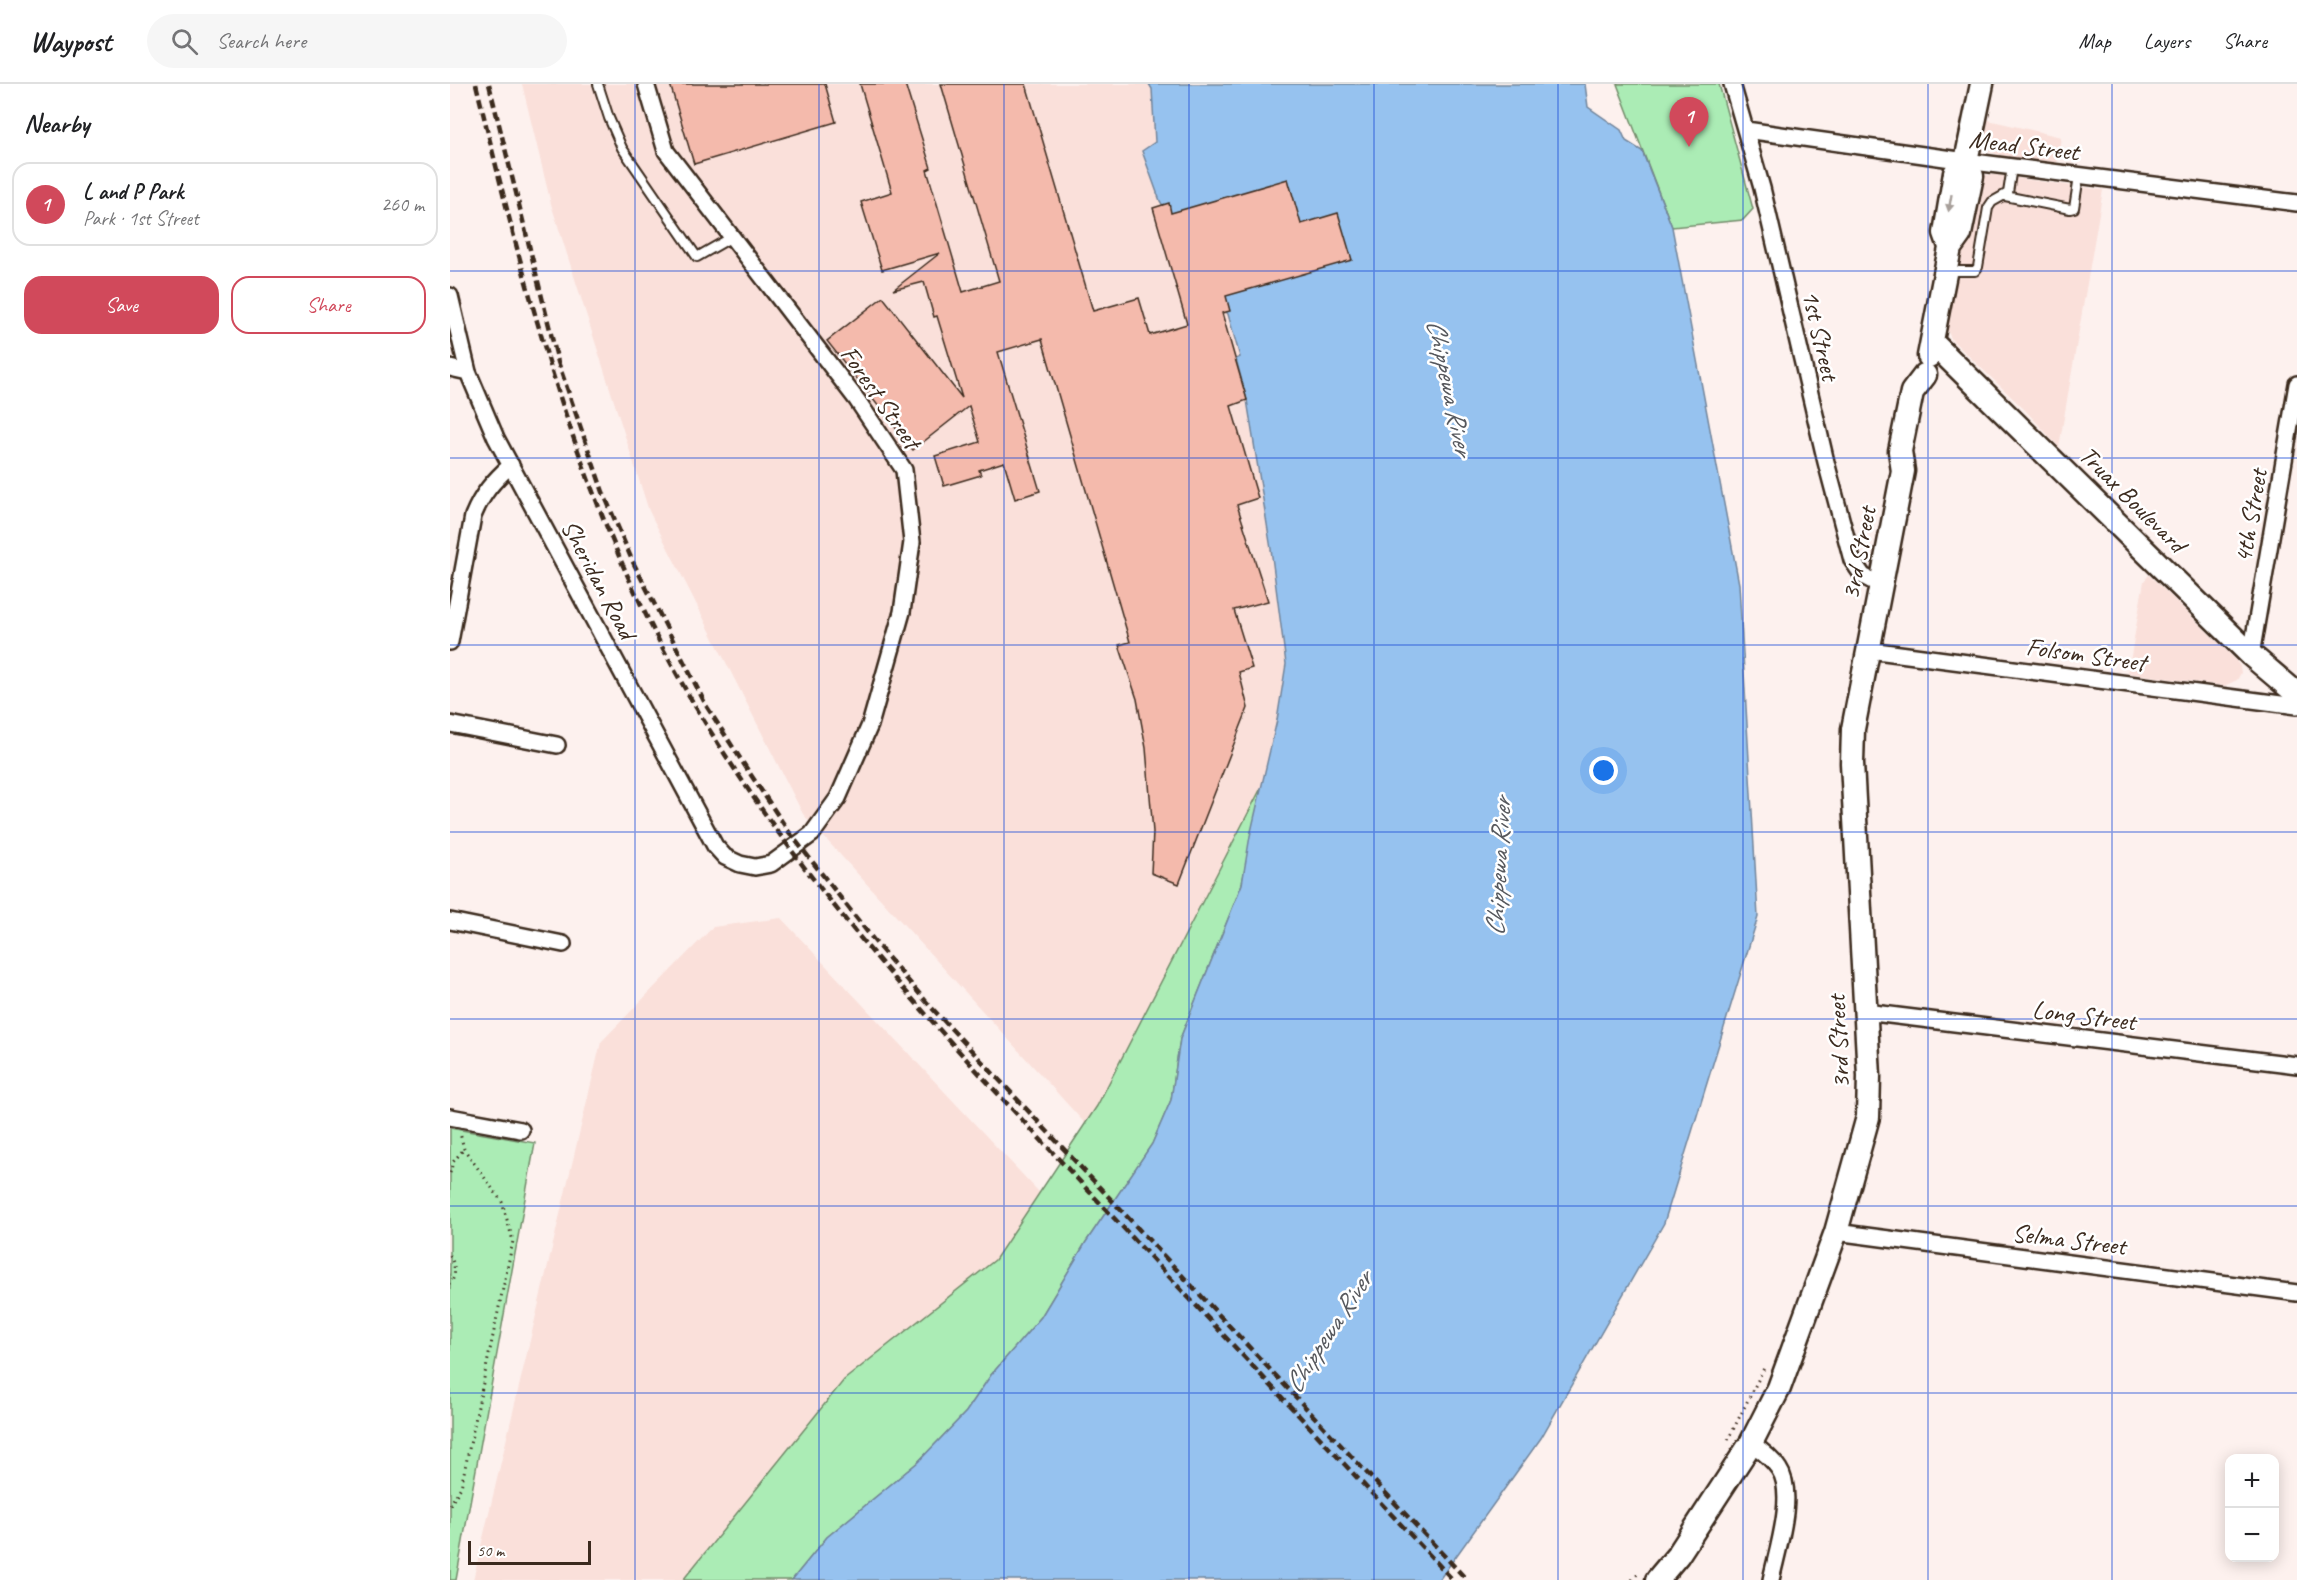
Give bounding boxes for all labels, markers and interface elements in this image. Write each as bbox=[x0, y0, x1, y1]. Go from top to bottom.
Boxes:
search box bbox=[147, 14, 567, 68]
text: Waypost bbox=[30, 24, 111, 59]
icon: search bbox=[168, 25, 201, 58]
text: Search here bbox=[216, 27, 306, 55]
text: Map bbox=[2078, 28, 2111, 54]
text: Layers bbox=[2144, 28, 2190, 54]
text: Share bbox=[2223, 28, 2267, 54]
pin: 1 bbox=[1670, 98, 1708, 147]
text: Nearby bbox=[24, 107, 89, 140]
street label: Mead Street bbox=[1967, 122, 2083, 169]
text: L and P Park bbox=[83, 178, 183, 206]
text: 1 bbox=[41, 192, 50, 217]
text: 260 m bbox=[381, 192, 424, 217]
one-way arrow bbox=[1945, 194, 1954, 213]
text: Park · 1st Street bbox=[83, 206, 199, 231]
button: Save bbox=[24, 276, 219, 334]
button: Share bbox=[231, 276, 426, 334]
street label: 1st Street bbox=[1794, 287, 1847, 386]
water label: Chippewa River bbox=[1419, 316, 1482, 462]
street label: Forest Street bbox=[833, 339, 930, 458]
street label: Truax Boulevard bbox=[2072, 439, 2196, 563]
street label: 4th Street bbox=[2226, 464, 2275, 565]
street label: 3rd Street bbox=[1833, 502, 1884, 602]
street label: Sheridan Road bbox=[553, 514, 645, 648]
street label: Folsom Street bbox=[2024, 630, 2151, 680]
your location bbox=[1589, 756, 1618, 785]
water label: Chippewa River bbox=[1477, 793, 1519, 937]
street label: 3rd Street bbox=[1819, 992, 1857, 1090]
street label: Long Street bbox=[2031, 993, 2140, 1038]
street label: Selma Street bbox=[2010, 1216, 2130, 1263]
water label: Chippewa River bbox=[1276, 1261, 1382, 1399]
map controls bbox=[2225, 1454, 2279, 1562]
button: + bbox=[2225, 1454, 2279, 1508]
button: − bbox=[2225, 1508, 2279, 1562]
scale bar bbox=[468, 1538, 591, 1566]
text: 50 m bbox=[477, 1541, 504, 1561]

